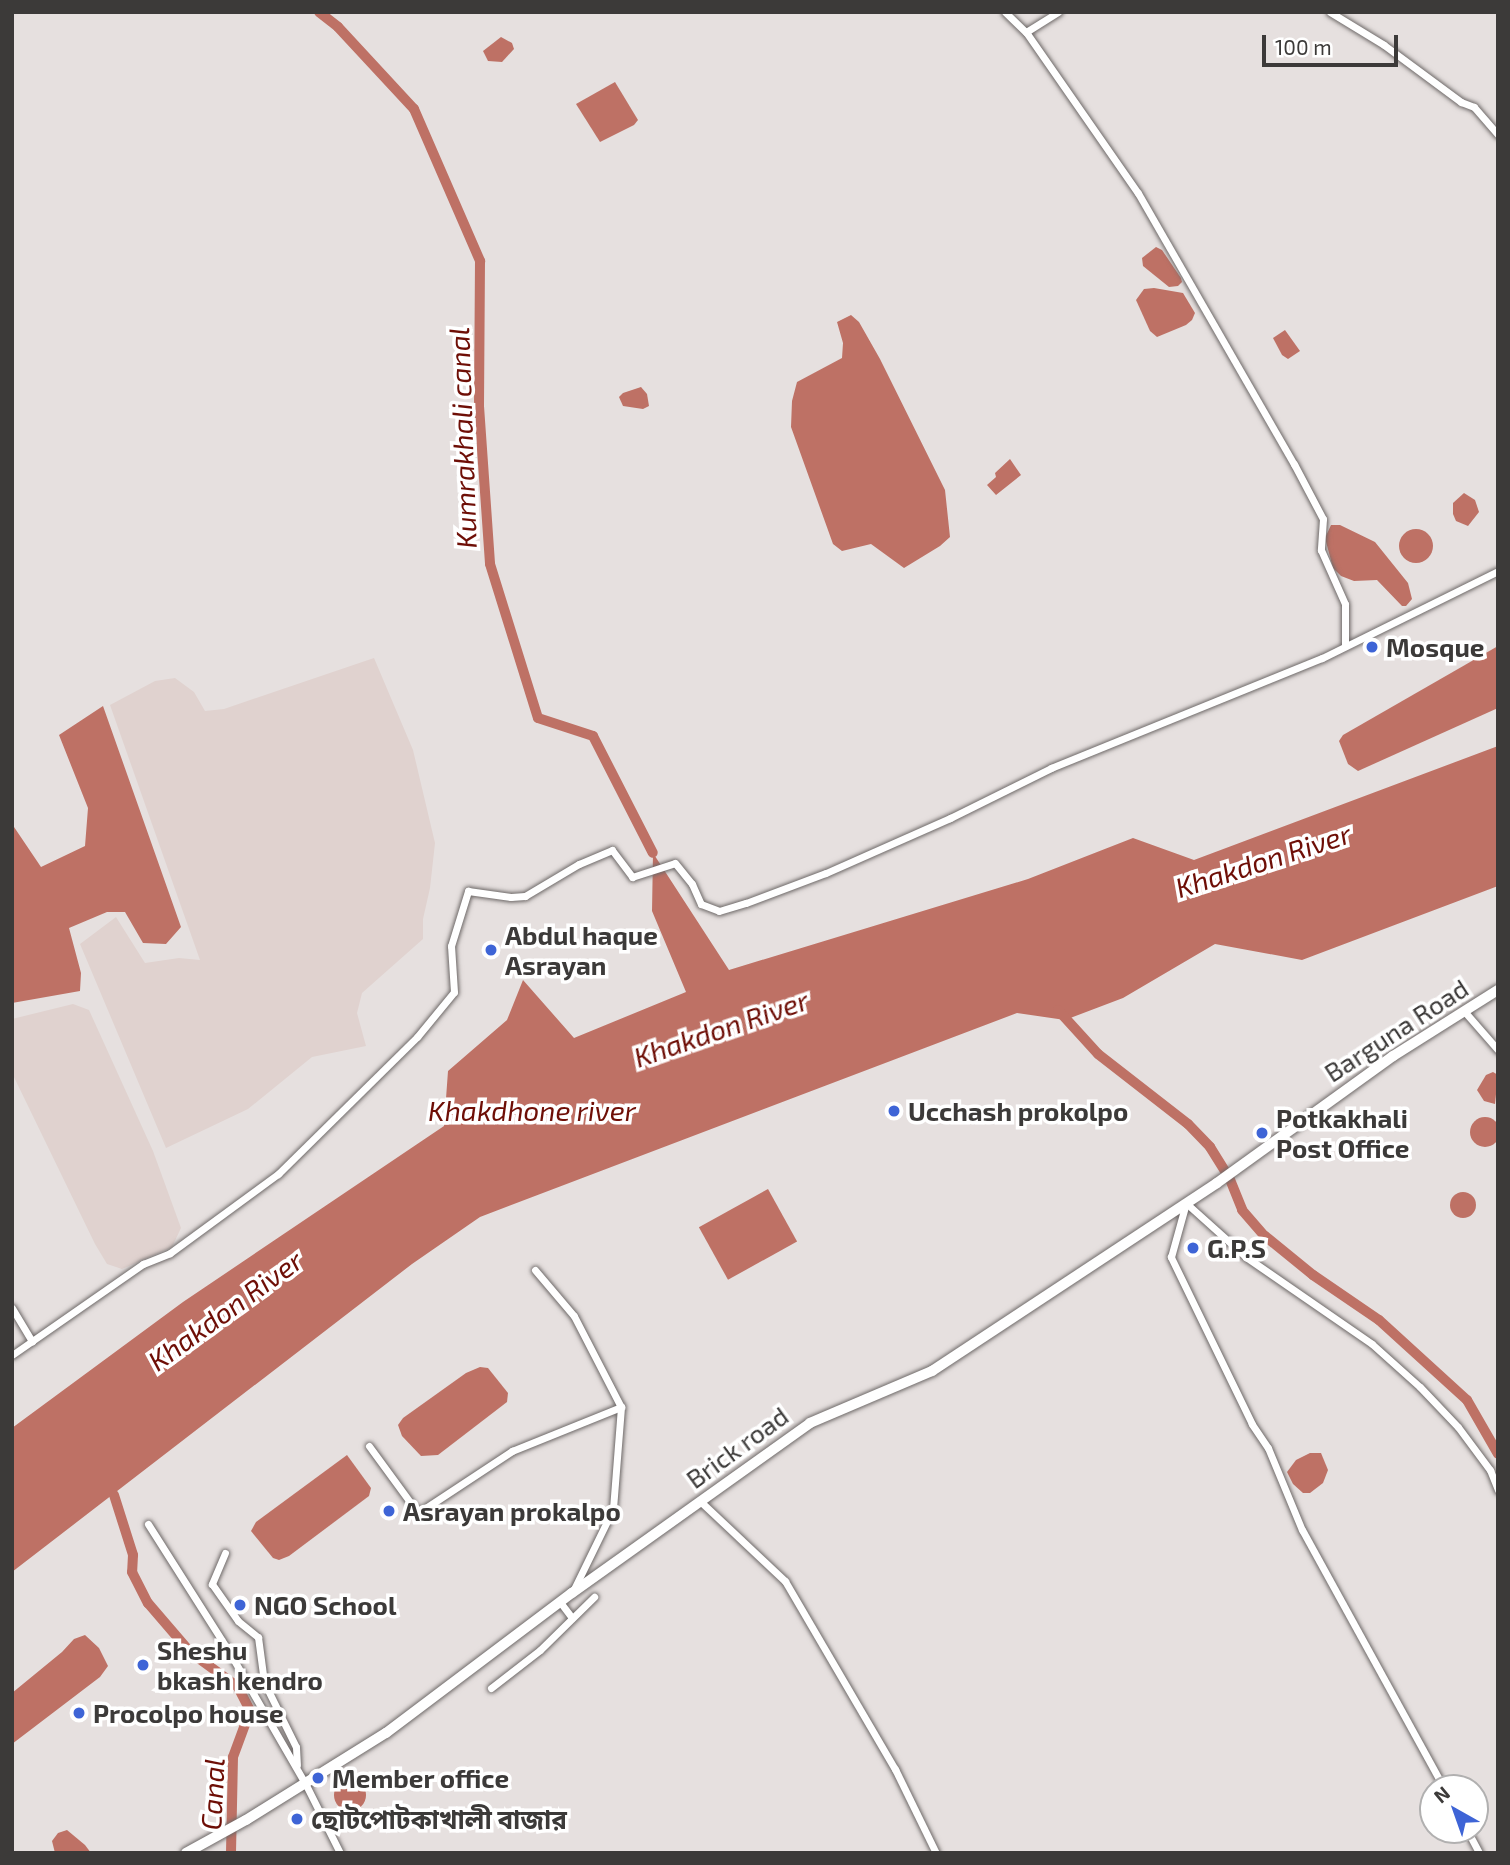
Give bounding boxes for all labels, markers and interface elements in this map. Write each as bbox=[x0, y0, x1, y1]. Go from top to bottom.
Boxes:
scale bar bbox=[1265, 21, 1402, 65]
text: 100 m bbox=[1275, 34, 1332, 59]
water label: Kumrakhali canal bbox=[441, 327, 483, 549]
place label: Mosque bbox=[1386, 631, 1484, 663]
marker: Mosque bbox=[1364, 639, 1380, 655]
water label: Khakdon River bbox=[1171, 816, 1355, 904]
place label: Abdul haque Asrayan bbox=[505, 919, 658, 981]
marker: Abdul haque Asrayan bbox=[483, 942, 499, 958]
street label: Barguna Road bbox=[1318, 972, 1474, 1088]
water label: Khakdon River bbox=[629, 982, 813, 1074]
water label: Khakdhone river bbox=[428, 1093, 636, 1127]
place label: Ucchash prokolpo bbox=[908, 1095, 1128, 1127]
place label: Potkakhali Post Office bbox=[1276, 1102, 1409, 1164]
marker: Ucchash prokolpo bbox=[886, 1103, 902, 1119]
marker: Potkakhali Post Office bbox=[1254, 1125, 1270, 1141]
place label: G.P.S bbox=[1207, 1232, 1266, 1264]
marker: G.P.S bbox=[1185, 1240, 1201, 1256]
water label: Khakdon River bbox=[141, 1243, 309, 1377]
street label: Brick road bbox=[680, 1399, 794, 1495]
place label: Asrayan prokalpo bbox=[403, 1495, 621, 1527]
marker: Asrayan prokalpo bbox=[381, 1503, 397, 1519]
place label: NGO School bbox=[254, 1589, 396, 1621]
marker: NGO School bbox=[232, 1597, 248, 1613]
place label: Sheshu bkash kendro bbox=[157, 1634, 323, 1696]
marker: Sheshu bkash kendro bbox=[135, 1657, 151, 1673]
place label: Procolpo house bbox=[93, 1697, 284, 1729]
marker: Procolpo house bbox=[71, 1705, 87, 1721]
water label: Canal bbox=[193, 1757, 231, 1831]
place label: Member office bbox=[332, 1762, 510, 1794]
marker: Member office bbox=[310, 1770, 326, 1786]
north arrow bbox=[1419, 1774, 1489, 1844]
text: N bbox=[1429, 1781, 1454, 1807]
place label: ছোটপোটকাখালী বাজার bbox=[311, 1803, 567, 1835]
marker: ছোটপোটকাখালী বাজার bbox=[289, 1811, 305, 1827]

